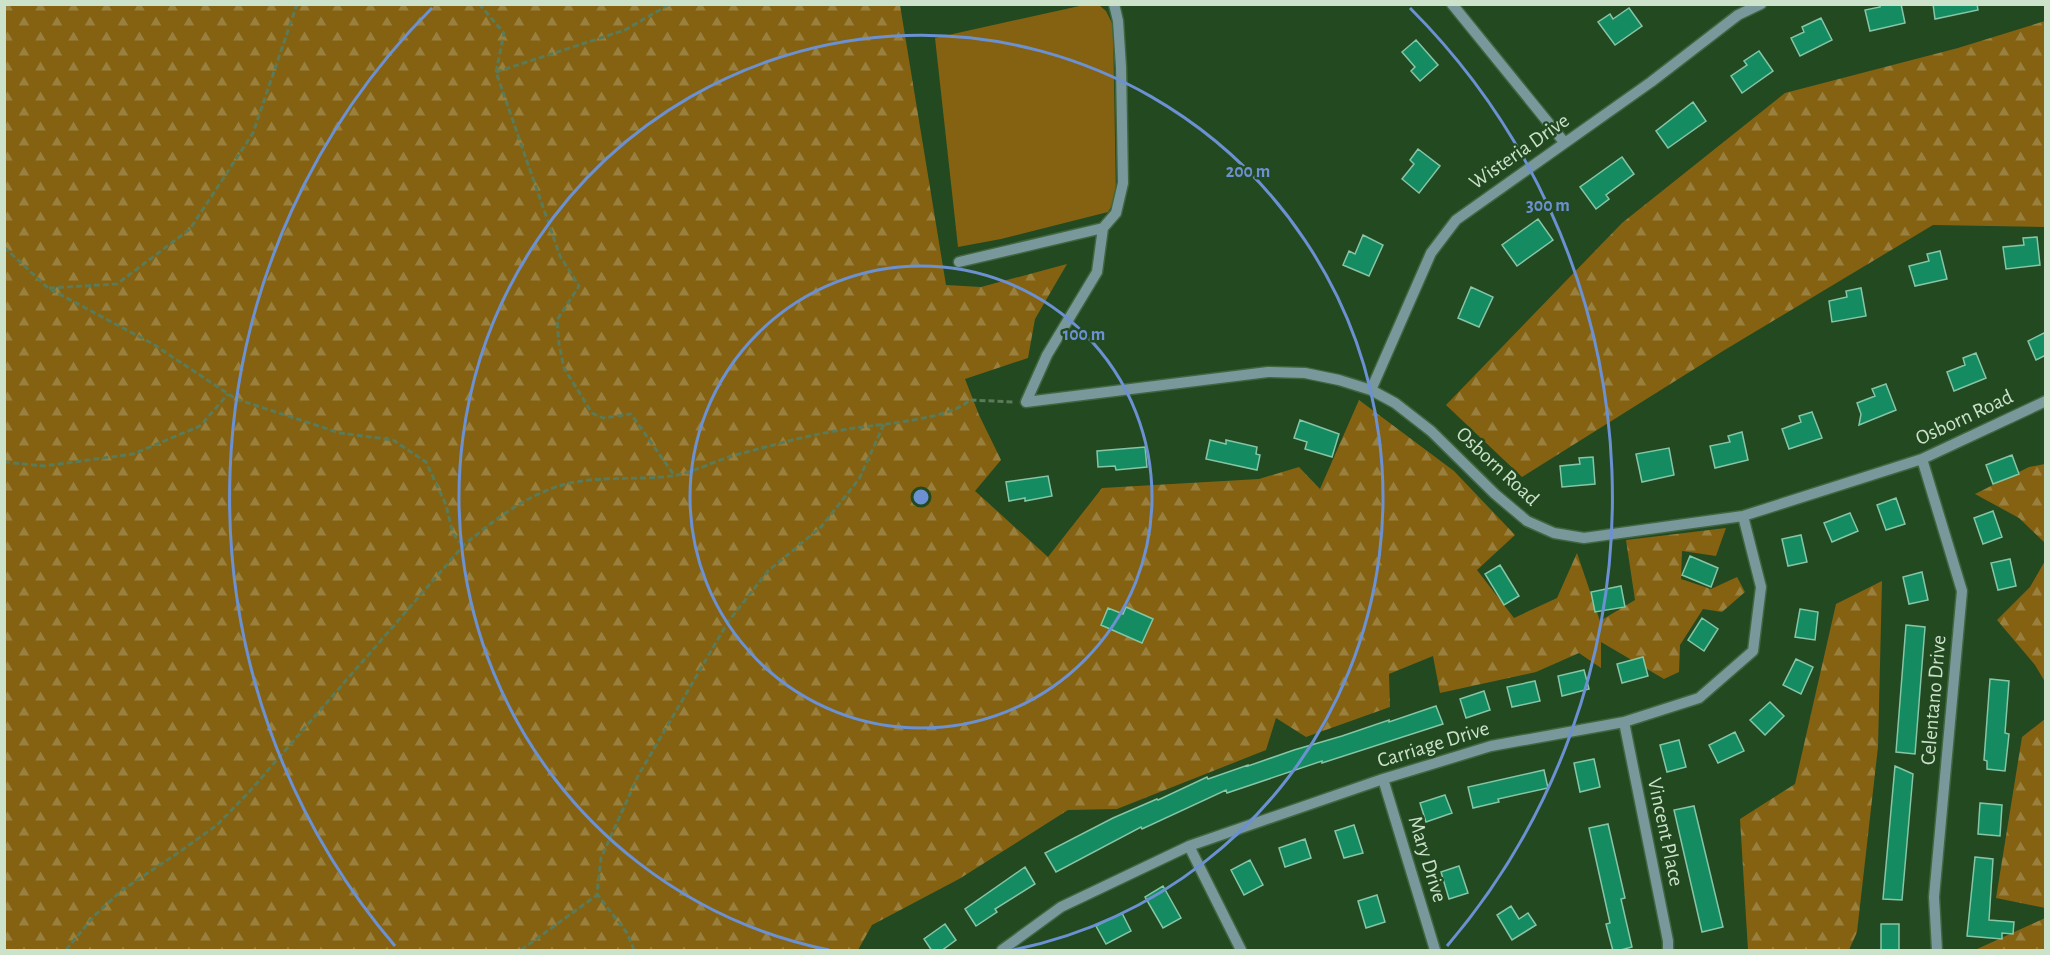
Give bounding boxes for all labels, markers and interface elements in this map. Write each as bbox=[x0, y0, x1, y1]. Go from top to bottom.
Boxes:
street label: Wisteria Drive bbox=[1466, 109, 1573, 193]
text: 200 m bbox=[1226, 163, 1270, 181]
text: 300 m bbox=[1526, 197, 1570, 215]
text: 100 m bbox=[1063, 326, 1105, 344]
street label: Osborn Road bbox=[1912, 386, 2016, 449]
street label: Osborn Road bbox=[1452, 423, 1543, 510]
centre of rings bbox=[911, 487, 931, 507]
street label: Celentano Drive bbox=[1917, 634, 1950, 766]
street label: Carriage Drive bbox=[1375, 718, 1492, 771]
street label: Vincent Place bbox=[1644, 776, 1687, 888]
street label: Mary Drive bbox=[1404, 814, 1451, 905]

